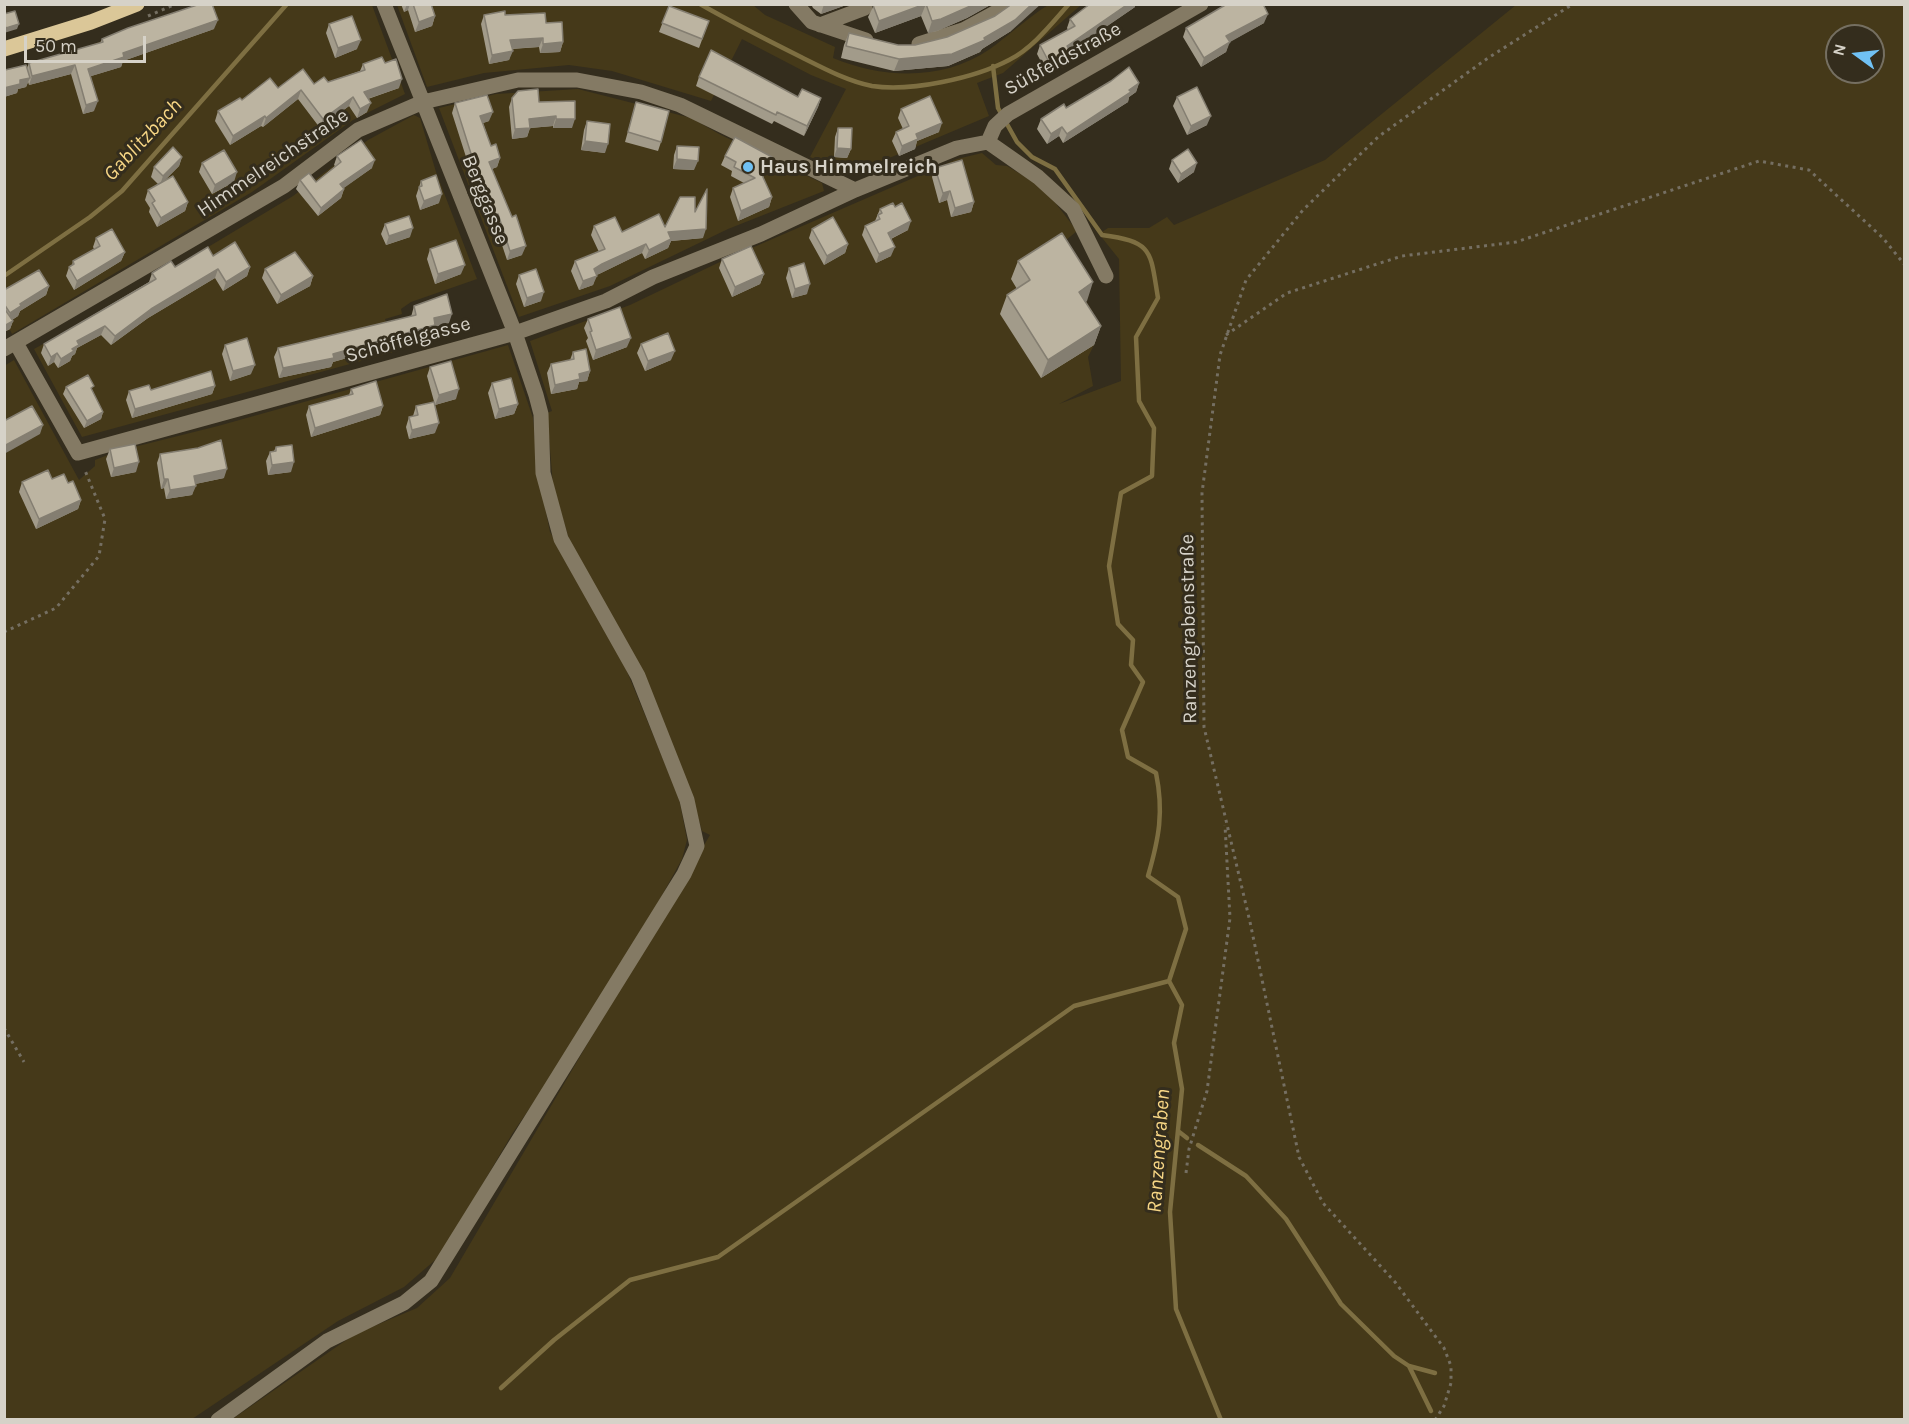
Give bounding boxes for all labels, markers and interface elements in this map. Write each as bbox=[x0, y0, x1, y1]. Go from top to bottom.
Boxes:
street label: Süßfeldstraße bbox=[1000, 17, 1126, 101]
scale bar bbox=[27, 24, 148, 62]
north arrow bbox=[1825, 24, 1885, 84]
text: 50 m bbox=[35, 35, 77, 57]
text: N bbox=[1828, 42, 1850, 58]
water label: Gablitzbach bbox=[98, 94, 188, 186]
street label: Himmelreichstraße bbox=[193, 103, 353, 223]
street label: Berggasse bbox=[456, 152, 514, 248]
place label: Haus Himmelreich bbox=[760, 155, 937, 179]
marker: Haus Himmelreich bbox=[741, 160, 755, 174]
street label: Schöffelgasse bbox=[343, 312, 473, 368]
street label: Ranzengrabenstraße bbox=[1175, 534, 1203, 724]
water label: Ranzengraben bbox=[1142, 1088, 1176, 1214]

